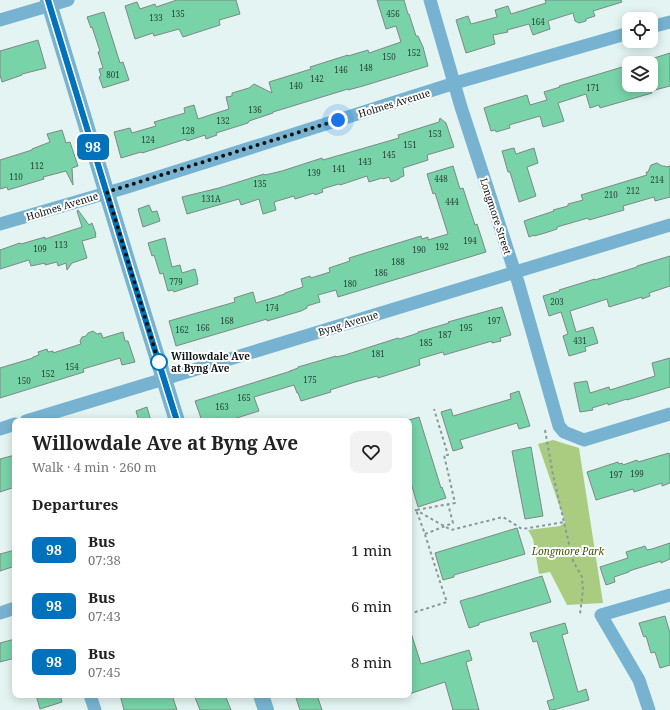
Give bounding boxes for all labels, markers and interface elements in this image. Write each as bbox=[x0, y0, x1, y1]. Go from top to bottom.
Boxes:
house number: 135 bbox=[171, 8, 185, 19]
house number: 456 bbox=[386, 8, 400, 19]
house number: 133 bbox=[149, 12, 163, 23]
map controls bbox=[622, 12, 658, 92]
button: locate bbox=[622, 12, 658, 48]
house number: 164 bbox=[531, 16, 545, 27]
house number: 152 bbox=[407, 47, 421, 58]
house number: 150 bbox=[382, 51, 396, 62]
button: layers bbox=[622, 56, 658, 92]
house number: 148 bbox=[359, 62, 373, 73]
house number: 146 bbox=[334, 64, 348, 75]
house number: 801 bbox=[106, 69, 120, 80]
house number: 142 bbox=[310, 73, 324, 84]
house number: 140 bbox=[289, 80, 303, 91]
house number: 171 bbox=[586, 82, 600, 93]
street label: Holmes Avenue bbox=[356, 85, 432, 121]
house number: 136 bbox=[248, 104, 262, 115]
your location bbox=[328, 110, 348, 130]
house number: 132 bbox=[216, 115, 230, 126]
house number: 128 bbox=[181, 125, 195, 136]
house number: 153 bbox=[428, 128, 442, 139]
line badge: 98 bbox=[75, 134, 111, 160]
house number: 124 bbox=[141, 134, 155, 145]
text: 98 bbox=[85, 137, 101, 156]
house number: 151 bbox=[403, 139, 417, 150]
house number: 145 bbox=[382, 149, 396, 160]
house number: 143 bbox=[358, 156, 372, 167]
house number: 112 bbox=[30, 160, 44, 171]
house number: 141 bbox=[332, 163, 346, 174]
house number: 139 bbox=[307, 167, 321, 178]
house number: 110 bbox=[9, 171, 23, 182]
house number: 448 bbox=[434, 173, 448, 184]
house number: 214 bbox=[650, 174, 664, 185]
street label: Longmore Street bbox=[477, 176, 515, 256]
house number: 135 bbox=[253, 178, 267, 189]
house number: 212 bbox=[626, 185, 640, 196]
street label: Holmes Avenue bbox=[24, 188, 100, 224]
house number: 210 bbox=[604, 189, 618, 200]
house number: 131A bbox=[201, 193, 221, 204]
house number: 444 bbox=[445, 196, 459, 207]
house number: 194 bbox=[463, 235, 477, 246]
house number: 113 bbox=[54, 239, 68, 250]
house number: 192 bbox=[435, 241, 449, 252]
house number: 109 bbox=[33, 243, 47, 254]
house number: 190 bbox=[412, 244, 426, 255]
house number: 188 bbox=[391, 256, 405, 267]
house number: 186 bbox=[374, 267, 388, 278]
house number: 779 bbox=[169, 276, 183, 287]
house number: 180 bbox=[343, 278, 357, 289]
house number: 203 bbox=[550, 296, 564, 307]
house number: 174 bbox=[265, 302, 279, 313]
street label: Byng Avenue bbox=[316, 307, 380, 339]
house number: 168 bbox=[220, 315, 234, 326]
house number: 197 bbox=[487, 315, 501, 326]
house number: 166 bbox=[196, 322, 210, 333]
house number: 195 bbox=[459, 322, 473, 333]
house number: 162 bbox=[175, 324, 189, 335]
house number: 187 bbox=[438, 329, 452, 340]
house number: 431 bbox=[573, 335, 587, 346]
house number: 185 bbox=[419, 337, 433, 348]
house number: 181 bbox=[371, 348, 385, 359]
place label: Willowdale Ave at Byng Ave bbox=[171, 349, 250, 375]
marker: Willowdale Ave at Byng Ave bbox=[150, 353, 168, 371]
house number: 154 bbox=[65, 361, 79, 372]
house number: 152 bbox=[41, 368, 55, 379]
house number: 175 bbox=[303, 374, 317, 385]
house number: 150 bbox=[17, 375, 31, 386]
house number: 165 bbox=[237, 392, 251, 403]
house number: 163 bbox=[215, 401, 229, 412]
text: Willowdale Ave at Byng Ave bbox=[32, 430, 298, 456]
button: heart bbox=[350, 431, 392, 473]
text: Walk · 4 min · 260 m bbox=[32, 458, 157, 476]
house number: 199 bbox=[630, 468, 644, 479]
house number: 197 bbox=[609, 469, 623, 480]
text: Departures bbox=[32, 494, 118, 514]
text: Bus bbox=[88, 531, 115, 551]
text: 98 bbox=[46, 540, 62, 559]
text: 1 min bbox=[351, 540, 392, 560]
park label: Longmore Park bbox=[531, 544, 605, 558]
text: 07:38 bbox=[88, 551, 121, 569]
text: Bus bbox=[88, 587, 115, 607]
text: 98 bbox=[46, 596, 62, 615]
text: 6 min bbox=[351, 596, 392, 616]
text: 07:43 bbox=[88, 607, 121, 625]
text: Bus bbox=[88, 643, 115, 663]
text: 98 bbox=[46, 652, 62, 671]
text: 8 min bbox=[351, 652, 392, 672]
text: 07:45 bbox=[88, 663, 121, 681]

